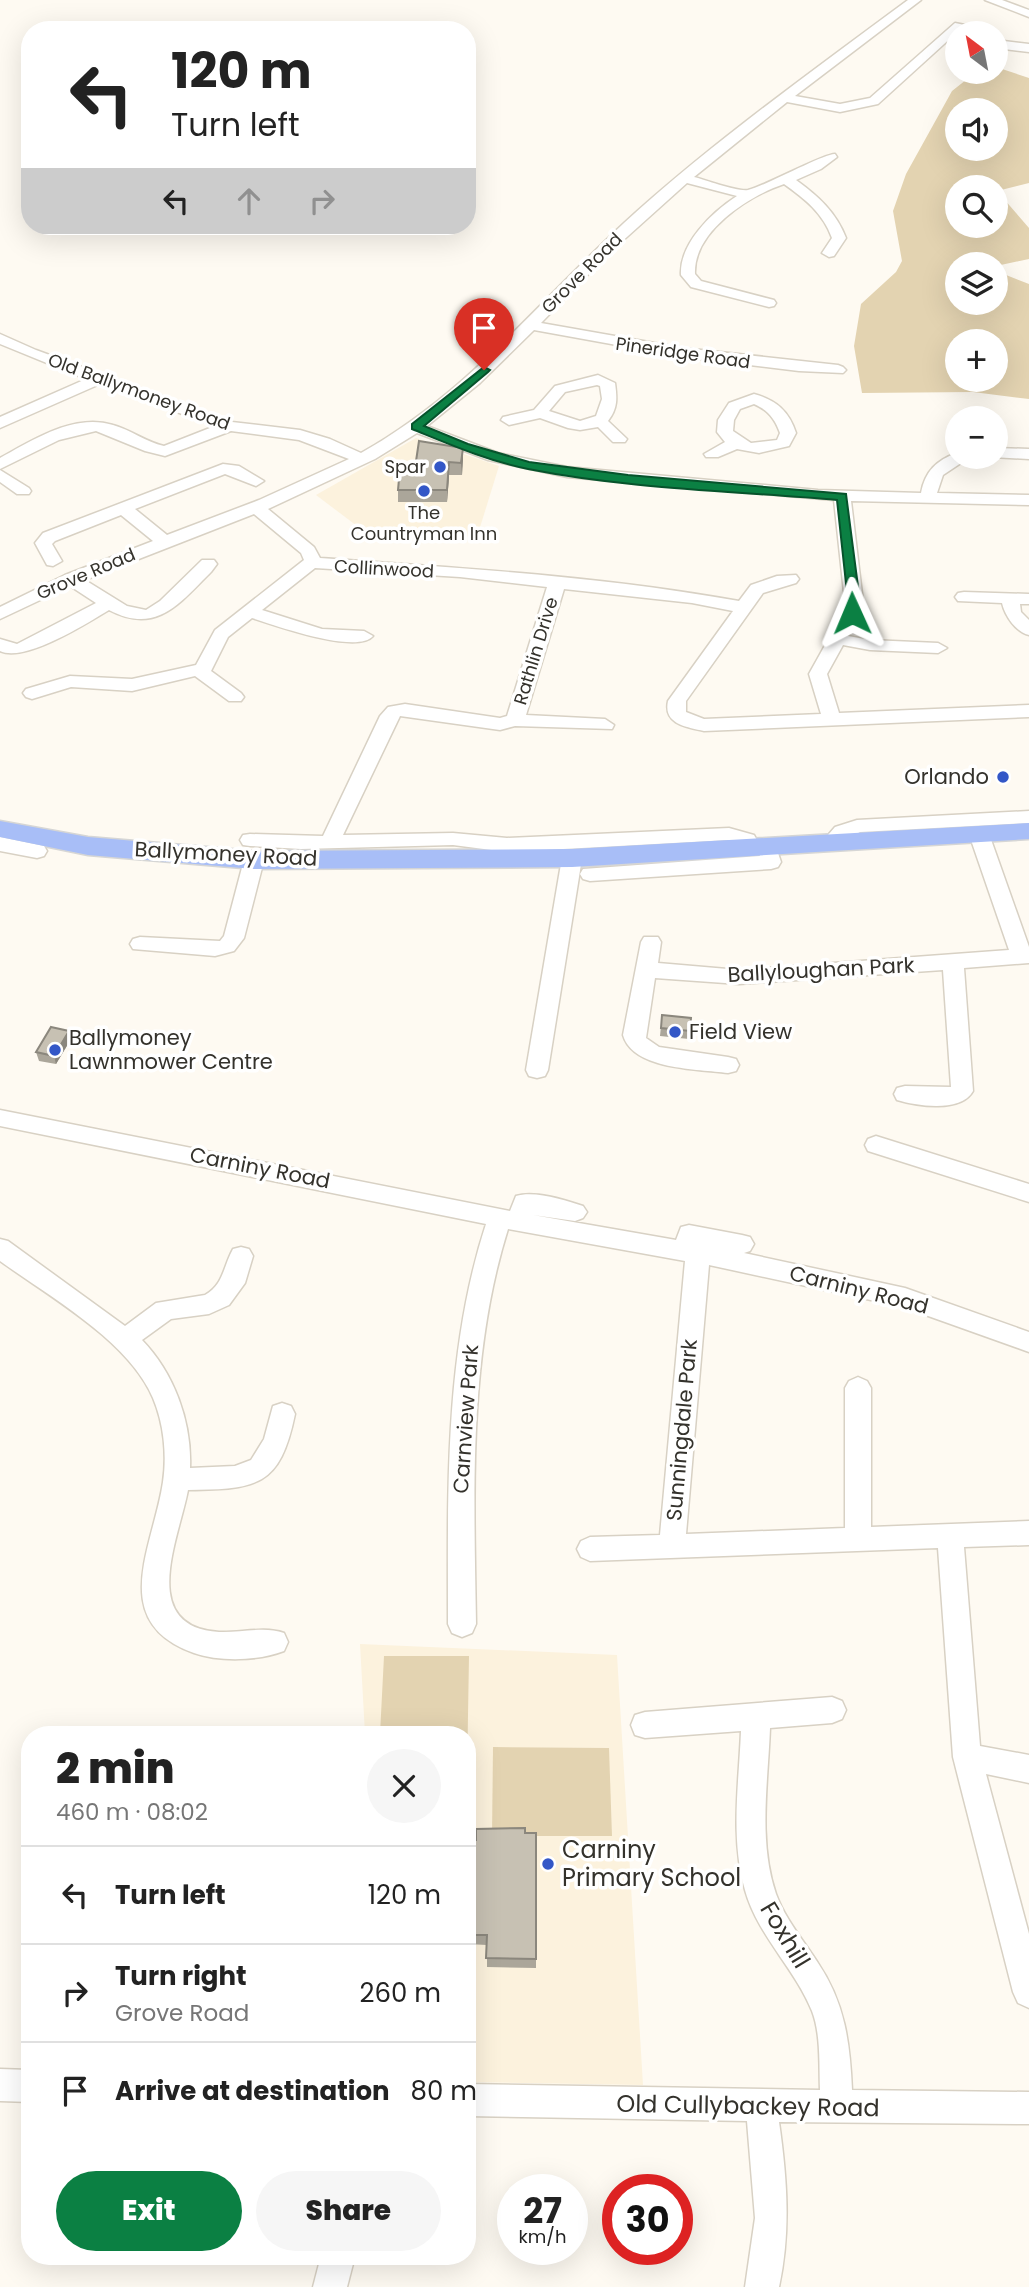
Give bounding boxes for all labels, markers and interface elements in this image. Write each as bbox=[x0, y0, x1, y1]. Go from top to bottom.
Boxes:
north arrow bbox=[945, 21, 1008, 84]
map controls bbox=[945, 21, 1008, 469]
text: 120 m bbox=[171, 37, 312, 105]
icon: left bbox=[56, 49, 147, 140]
button: sound bbox=[945, 98, 1008, 161]
text: Turn left bbox=[171, 102, 300, 147]
button: search bbox=[945, 175, 1008, 238]
icon: left bbox=[157, 182, 195, 220]
icon: ahead bbox=[230, 182, 268, 220]
icon: right bbox=[303, 182, 341, 220]
street label: Grove Road bbox=[536, 227, 628, 319]
button: layers bbox=[945, 252, 1008, 315]
pin bbox=[454, 298, 514, 370]
icon: arrive bbox=[465, 309, 503, 347]
button: + bbox=[945, 329, 1008, 392]
street label: Pineridge Road bbox=[614, 331, 752, 374]
street label: Old Ballymoney Road bbox=[45, 347, 234, 436]
button: − bbox=[945, 406, 1008, 469]
place label: Spar bbox=[384, 454, 426, 479]
marker: Spar bbox=[432, 459, 448, 475]
marker: The Countryman Inn bbox=[416, 483, 432, 499]
place label: The Countryman Inn bbox=[351, 500, 497, 546]
street label: Grove Road bbox=[33, 541, 139, 606]
street label: Collinwood bbox=[333, 553, 435, 584]
position arrow bbox=[815, 576, 889, 650]
street label: Rathlin Drive bbox=[507, 594, 564, 708]
place label: Orlando bbox=[904, 762, 989, 791]
marker: Orlando bbox=[995, 769, 1011, 785]
street label: Ballymoney Road bbox=[134, 834, 318, 873]
street label: Ballyloughan Park bbox=[727, 950, 915, 989]
place label: Field View bbox=[689, 1017, 792, 1046]
place label: Ballymoney Lawnmower Centre bbox=[69, 1023, 273, 1076]
marker: Field View bbox=[667, 1024, 683, 1040]
marker: Ballymoney Lawnmower Centre bbox=[47, 1042, 63, 1058]
street label: Carniny Road bbox=[187, 1140, 333, 1195]
street label: Carniny Road bbox=[787, 1258, 932, 1321]
street label: Sunningdale Park bbox=[659, 1338, 704, 1522]
street label: Carnview Park bbox=[446, 1343, 485, 1495]
text: 2 min bbox=[56, 1739, 174, 1798]
button: close bbox=[367, 1749, 441, 1823]
text: 460 m · 08:02 bbox=[56, 1796, 208, 1828]
place label: Carniny Primary School bbox=[562, 1833, 741, 1894]
marker: Carniny Primary School bbox=[540, 1856, 556, 1872]
icon: left bbox=[56, 1876, 94, 1914]
text: Turn left bbox=[115, 1877, 226, 1913]
text: 120 m bbox=[368, 1877, 441, 1913]
street label: Foxhill bbox=[753, 1895, 818, 1974]
text: Turn right bbox=[115, 1958, 247, 1994]
icon: right bbox=[56, 1974, 94, 2012]
text: 260 m bbox=[359, 1975, 441, 2011]
text: Grove Road bbox=[115, 1997, 249, 2029]
icon: arrive bbox=[56, 2072, 94, 2110]
text: Arrive at destination bbox=[115, 2073, 390, 2109]
text: 80 m bbox=[411, 2073, 477, 2109]
street label: Old Cullybackey Road bbox=[616, 2087, 880, 2124]
button: Exit bbox=[56, 2171, 242, 2251]
button: Share bbox=[256, 2171, 441, 2251]
speed limit sign: 30 bbox=[602, 2174, 693, 2265]
text: 27 bbox=[523, 2186, 562, 2235]
text: km/h bbox=[519, 2224, 566, 2249]

